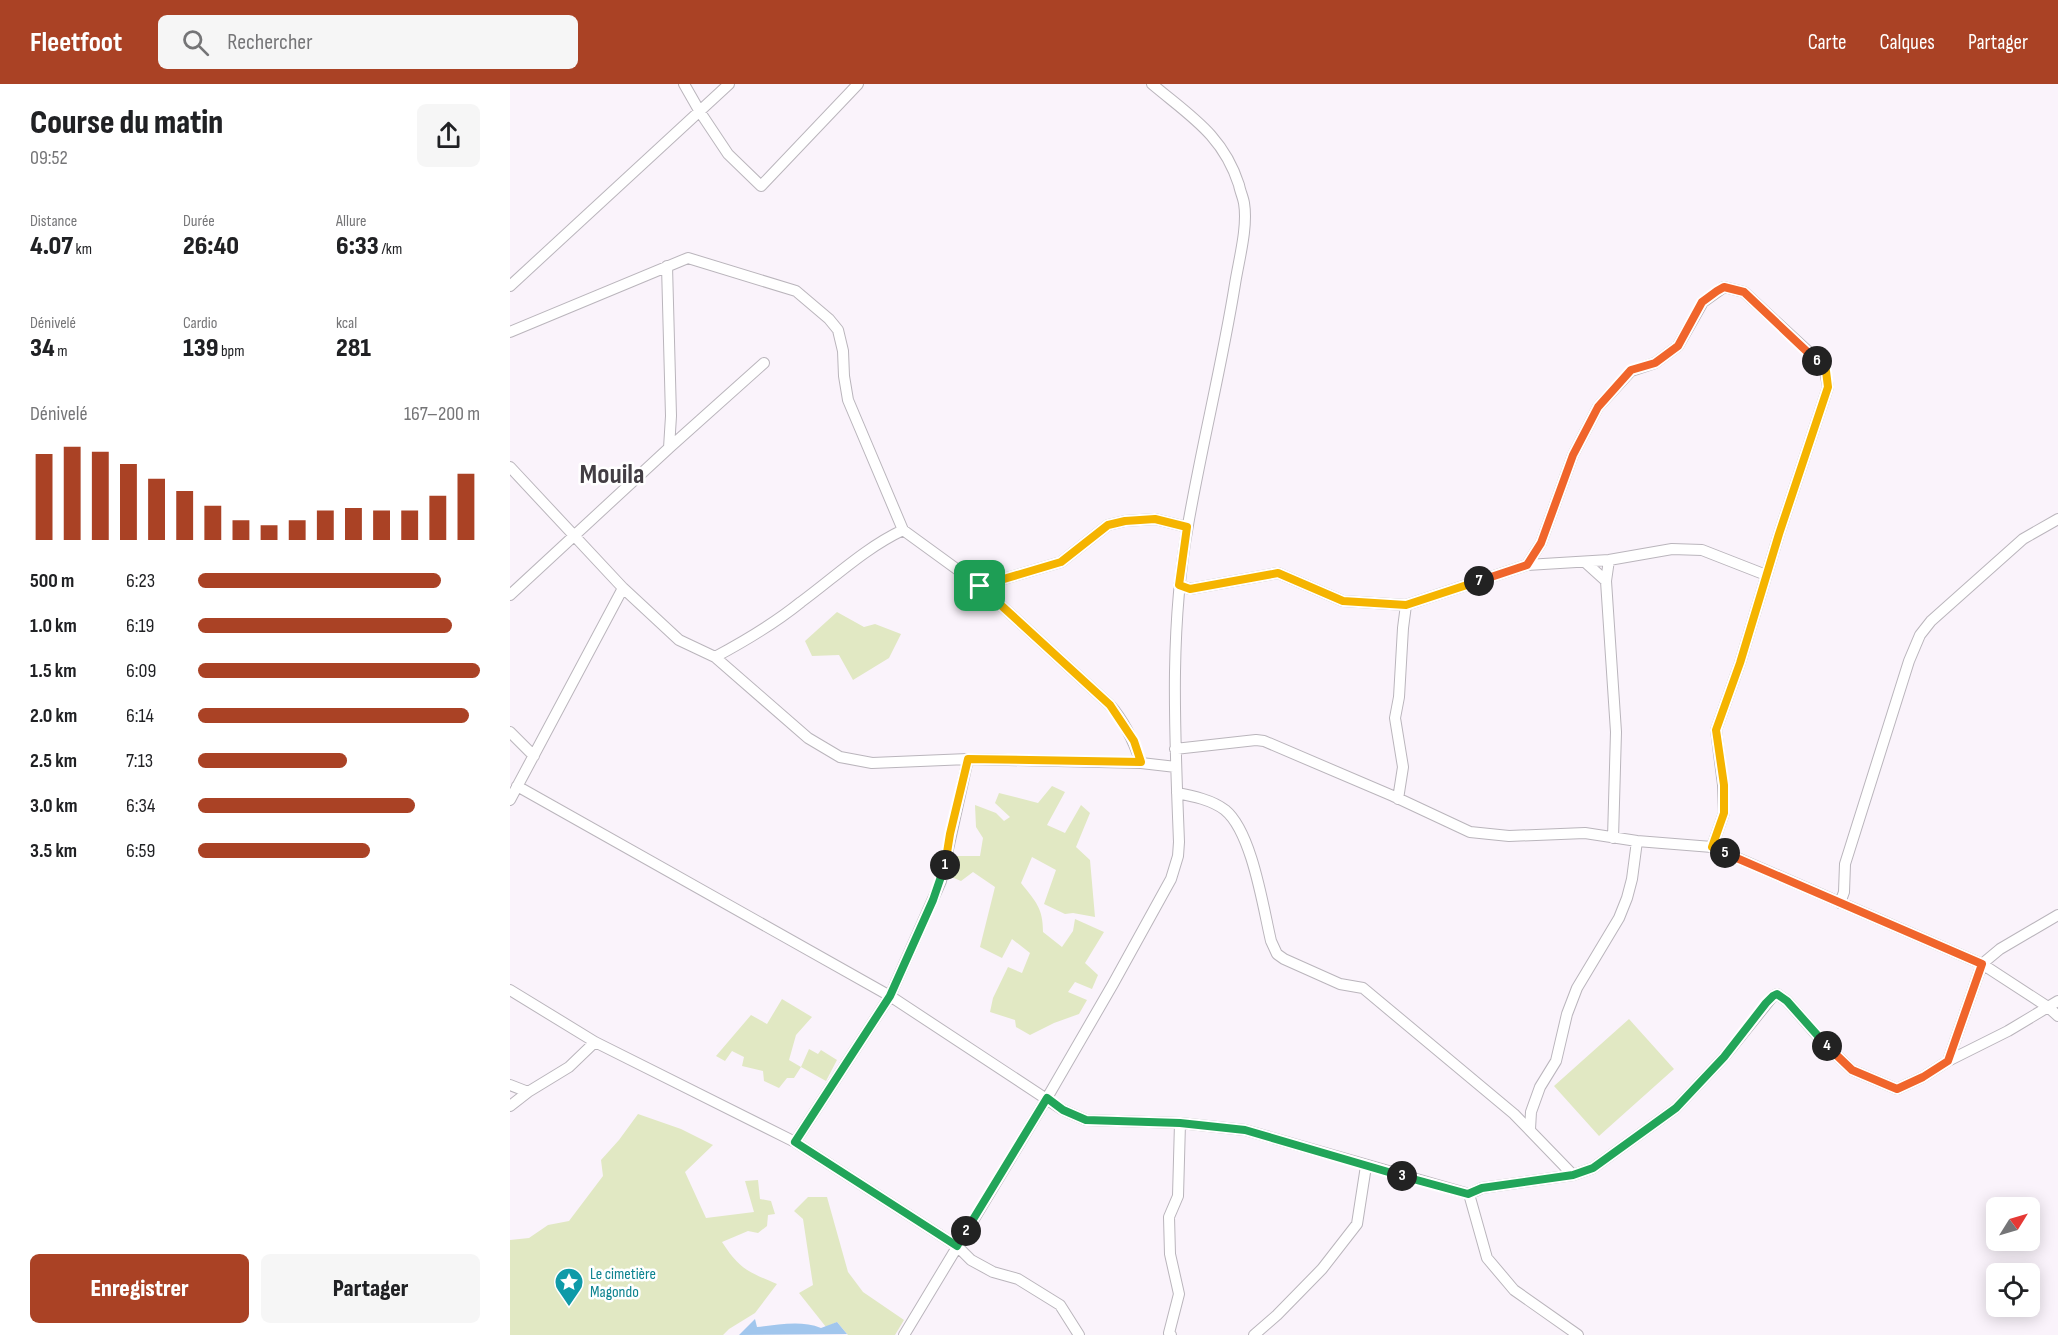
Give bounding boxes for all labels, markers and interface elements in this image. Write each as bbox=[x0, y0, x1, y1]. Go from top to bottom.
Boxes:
search box bbox=[158, 15, 578, 69]
text: Fleetfoot bbox=[30, 26, 122, 59]
icon: search bbox=[179, 26, 212, 59]
text: Rechercher bbox=[227, 29, 312, 56]
text: Carte bbox=[1808, 30, 1847, 55]
text: Calques bbox=[1880, 30, 1935, 55]
text: Partager bbox=[1968, 30, 2028, 55]
text: Course du matin bbox=[30, 103, 223, 143]
button: share bbox=[417, 104, 480, 167]
text: 09:52 bbox=[30, 146, 68, 170]
text: Distance bbox=[30, 212, 77, 231]
text: Durée bbox=[183, 212, 215, 231]
text: Allure bbox=[336, 212, 366, 231]
text: 4.07 bbox=[30, 231, 73, 262]
text: 26:40 bbox=[183, 231, 239, 262]
text: 6:33 bbox=[336, 231, 379, 262]
text: km bbox=[73, 240, 92, 259]
text: /km bbox=[379, 240, 402, 259]
text: Dénivelé bbox=[30, 314, 76, 333]
text: Cardio bbox=[183, 314, 217, 333]
text: kcal bbox=[336, 314, 357, 333]
text: 34 bbox=[30, 333, 55, 364]
text: 139 bbox=[183, 333, 218, 364]
text: 281 bbox=[336, 333, 371, 364]
text: m bbox=[55, 342, 68, 361]
text: bpm bbox=[218, 342, 244, 361]
pin: 6 bbox=[1802, 346, 1832, 376]
text: 6 bbox=[1813, 351, 1821, 370]
text: Dénivelé bbox=[30, 402, 88, 426]
text: 167–200 m bbox=[404, 402, 480, 426]
district label: Mouila bbox=[580, 458, 644, 491]
pin bbox=[954, 560, 1005, 611]
pin: 7 bbox=[1464, 566, 1494, 596]
text: 500 m bbox=[30, 569, 74, 593]
text: 6:23 bbox=[126, 569, 155, 593]
icon: arrive bbox=[963, 569, 996, 602]
text: 7 bbox=[1476, 571, 1482, 590]
text: 1.0 km bbox=[30, 614, 77, 638]
text: 6:19 bbox=[126, 614, 154, 638]
text: 1.5 km bbox=[30, 659, 76, 683]
text: 6:09 bbox=[126, 659, 156, 683]
text: 2.0 km bbox=[30, 704, 77, 728]
text: 6:14 bbox=[126, 704, 154, 728]
text: 2.5 km bbox=[30, 749, 77, 773]
text: 7:13 bbox=[126, 749, 153, 773]
text: 3.0 km bbox=[30, 794, 77, 818]
text: 6:34 bbox=[126, 794, 155, 818]
pin: 5 bbox=[1710, 838, 1740, 868]
text: 3.5 km bbox=[30, 839, 77, 863]
text: 6:59 bbox=[126, 839, 155, 863]
text: 5 bbox=[1721, 843, 1729, 862]
pin: 1 bbox=[930, 850, 960, 880]
text: 1 bbox=[942, 855, 948, 874]
pin: 4 bbox=[1812, 1031, 1842, 1061]
text: 4 bbox=[1823, 1036, 1831, 1055]
pin: 3 bbox=[1387, 1161, 1417, 1191]
text: 3 bbox=[1398, 1166, 1406, 1185]
north arrow bbox=[1986, 1197, 2040, 1251]
map controls bbox=[1986, 1197, 2040, 1317]
pin: 2 bbox=[951, 1216, 981, 1246]
text: 2 bbox=[962, 1221, 970, 1240]
button: Enregistrer bbox=[30, 1254, 249, 1323]
button: Partager bbox=[261, 1254, 480, 1323]
button: locate bbox=[1986, 1263, 2040, 1317]
place label: Le cimetière Magondo bbox=[590, 1265, 656, 1302]
place icon: Le cimetière Magondo bbox=[553, 1266, 585, 1308]

